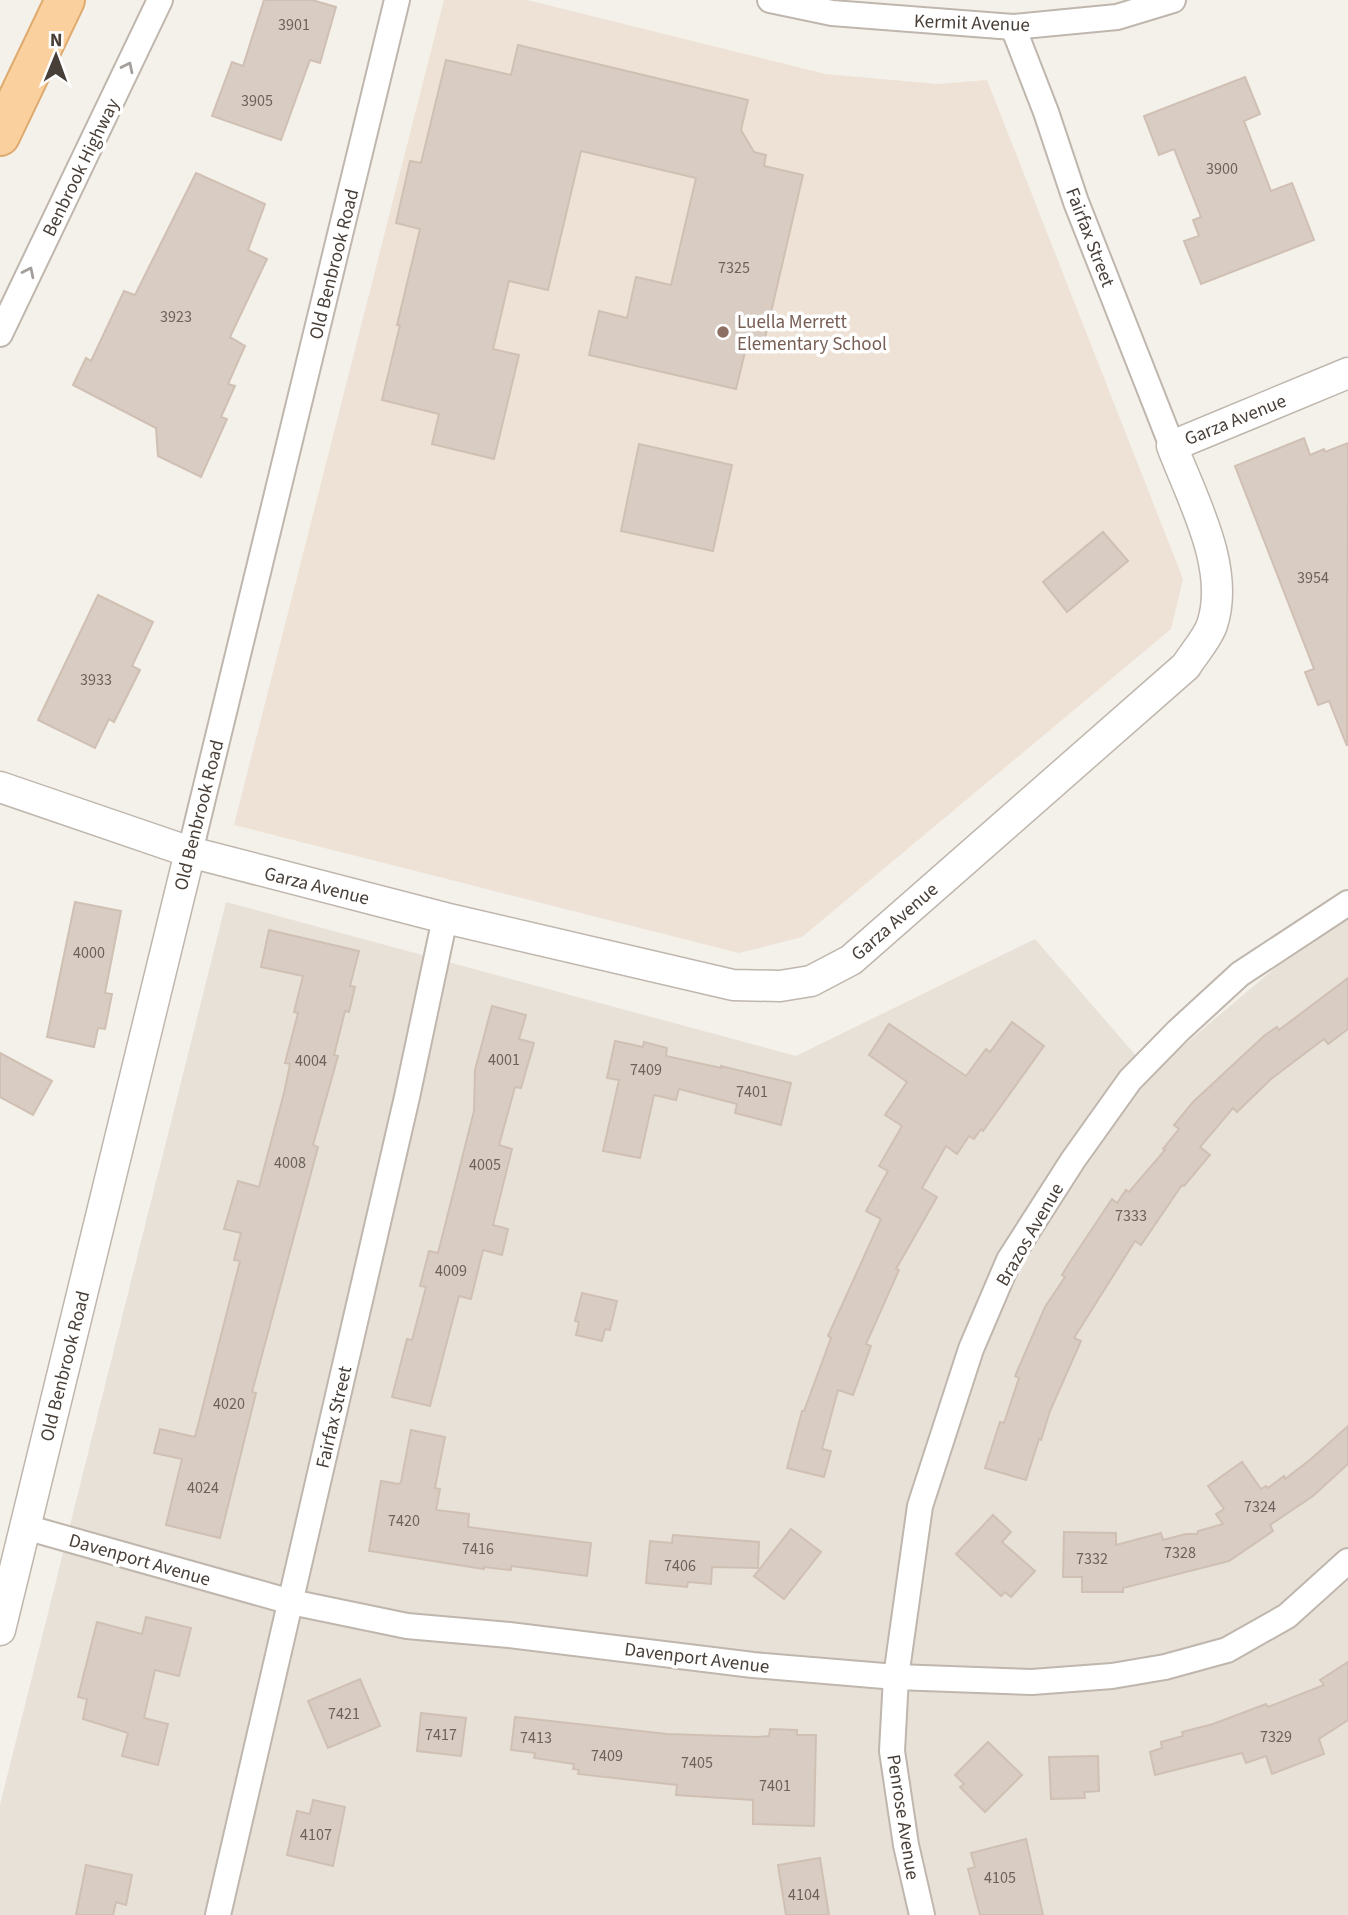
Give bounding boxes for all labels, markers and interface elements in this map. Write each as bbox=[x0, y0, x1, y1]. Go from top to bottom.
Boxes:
street label: Kermit Avenue bbox=[913, 8, 1030, 39]
house number: 3901 bbox=[278, 14, 310, 36]
north arrow bbox=[21, 21, 91, 91]
text: N bbox=[50, 27, 63, 54]
one-way arrow bbox=[119, 62, 133, 74]
house number: 3905 bbox=[241, 90, 273, 112]
street label: Benbrook Highway bbox=[36, 94, 127, 241]
house number: 3900 bbox=[1206, 158, 1238, 180]
street label: Fairfax Street bbox=[1058, 184, 1121, 292]
street label: Old Benbrook Road bbox=[303, 186, 366, 342]
house number: 7325 bbox=[718, 257, 750, 279]
one-way arrow bbox=[21, 267, 35, 279]
house number: 3923 bbox=[160, 306, 192, 328]
place label: Luella Merrett Elementary School bbox=[737, 309, 887, 358]
marker: Luella Merrett Elementary School bbox=[715, 324, 731, 340]
street label: Garza Avenue bbox=[1181, 388, 1290, 453]
house number: 3954 bbox=[1297, 567, 1329, 589]
house number: 3933 bbox=[80, 669, 112, 691]
street label: Old Benbrook Road bbox=[168, 737, 231, 893]
street label: Garza Avenue bbox=[261, 860, 372, 913]
street label: Garza Avenue bbox=[846, 877, 944, 968]
house number: 4000 bbox=[73, 942, 105, 964]
house number: 4001 bbox=[488, 1049, 520, 1071]
house number: 4004 bbox=[295, 1050, 327, 1072]
house number: 7409 bbox=[630, 1059, 662, 1081]
house number: 7401 bbox=[736, 1081, 768, 1103]
house number: 4008 bbox=[274, 1152, 306, 1174]
house number: 4005 bbox=[469, 1154, 501, 1176]
street label: Brazos Avenue bbox=[990, 1178, 1071, 1291]
house number: 7333 bbox=[1115, 1205, 1147, 1227]
house number: 4009 bbox=[435, 1260, 467, 1282]
street label: Old Benbrook Road bbox=[34, 1288, 97, 1444]
street label: Fairfax Street bbox=[310, 1363, 359, 1471]
house number: 4020 bbox=[213, 1393, 245, 1415]
house number: 4024 bbox=[187, 1477, 219, 1499]
house number: 7324 bbox=[1244, 1496, 1276, 1518]
house number: 7420 bbox=[388, 1510, 420, 1532]
street label: Davenport Avenue bbox=[66, 1527, 214, 1594]
house number: 7416 bbox=[462, 1538, 494, 1560]
house number: 7328 bbox=[1164, 1542, 1196, 1564]
house number: 7332 bbox=[1076, 1548, 1108, 1570]
house number: 7406 bbox=[664, 1555, 696, 1577]
street label: Davenport Avenue bbox=[623, 1636, 771, 1681]
house number: 7421 bbox=[328, 1703, 360, 1725]
house number: 7417 bbox=[425, 1724, 457, 1746]
house number: 7329 bbox=[1260, 1726, 1292, 1748]
house number: 7413 bbox=[520, 1727, 552, 1749]
house number: 7409 bbox=[591, 1745, 623, 1767]
house number: 7405 bbox=[681, 1752, 713, 1774]
street label: Penrose Avenue bbox=[879, 1753, 926, 1882]
house number: 7401 bbox=[759, 1775, 791, 1797]
house number: 4107 bbox=[300, 1824, 332, 1846]
house number: 4105 bbox=[984, 1867, 1016, 1889]
house number: 4104 bbox=[788, 1884, 820, 1906]

